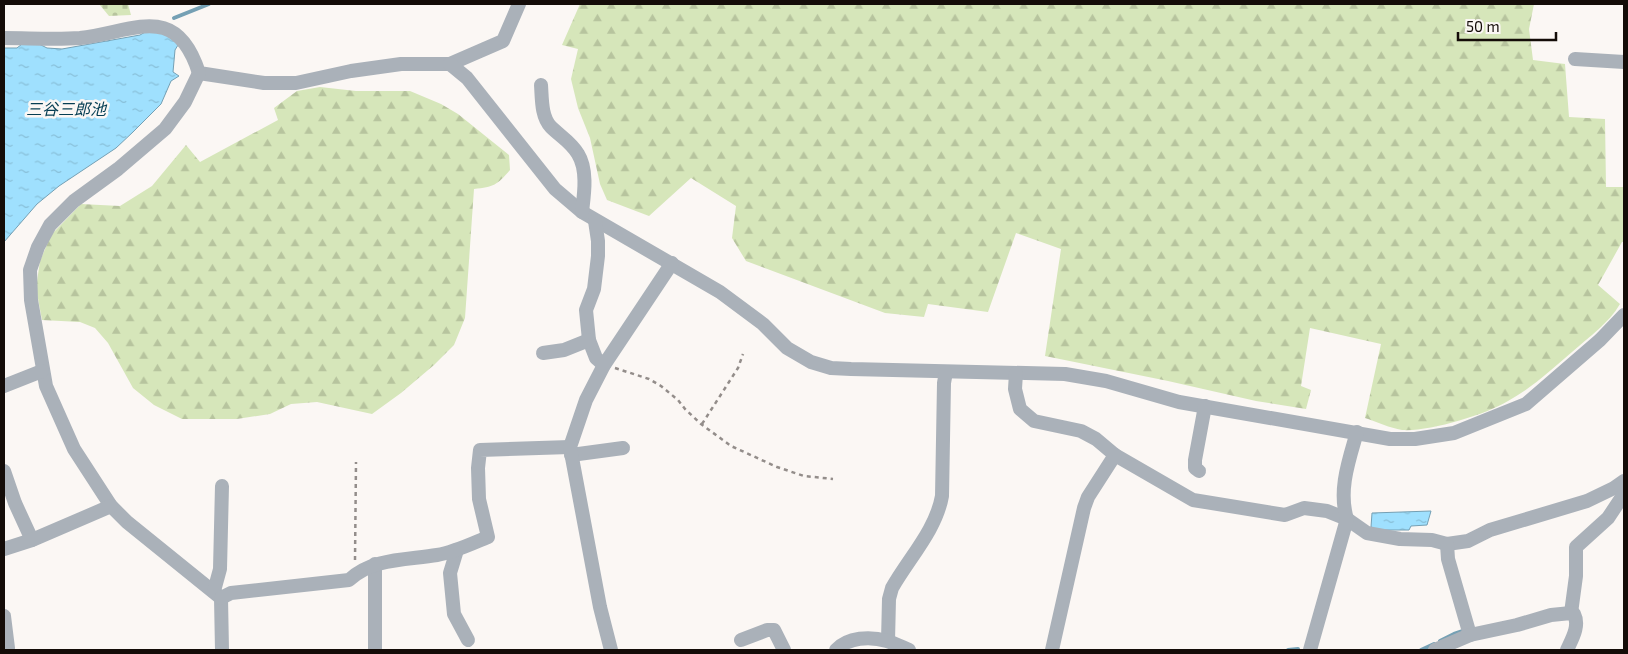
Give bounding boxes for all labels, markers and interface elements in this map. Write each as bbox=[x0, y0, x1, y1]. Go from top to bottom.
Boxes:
scale bar bbox=[1458, 10, 1556, 42]
text: 50 m bbox=[1466, 17, 1500, 35]
water label: 三谷三郎池 bbox=[26, 99, 108, 118]

